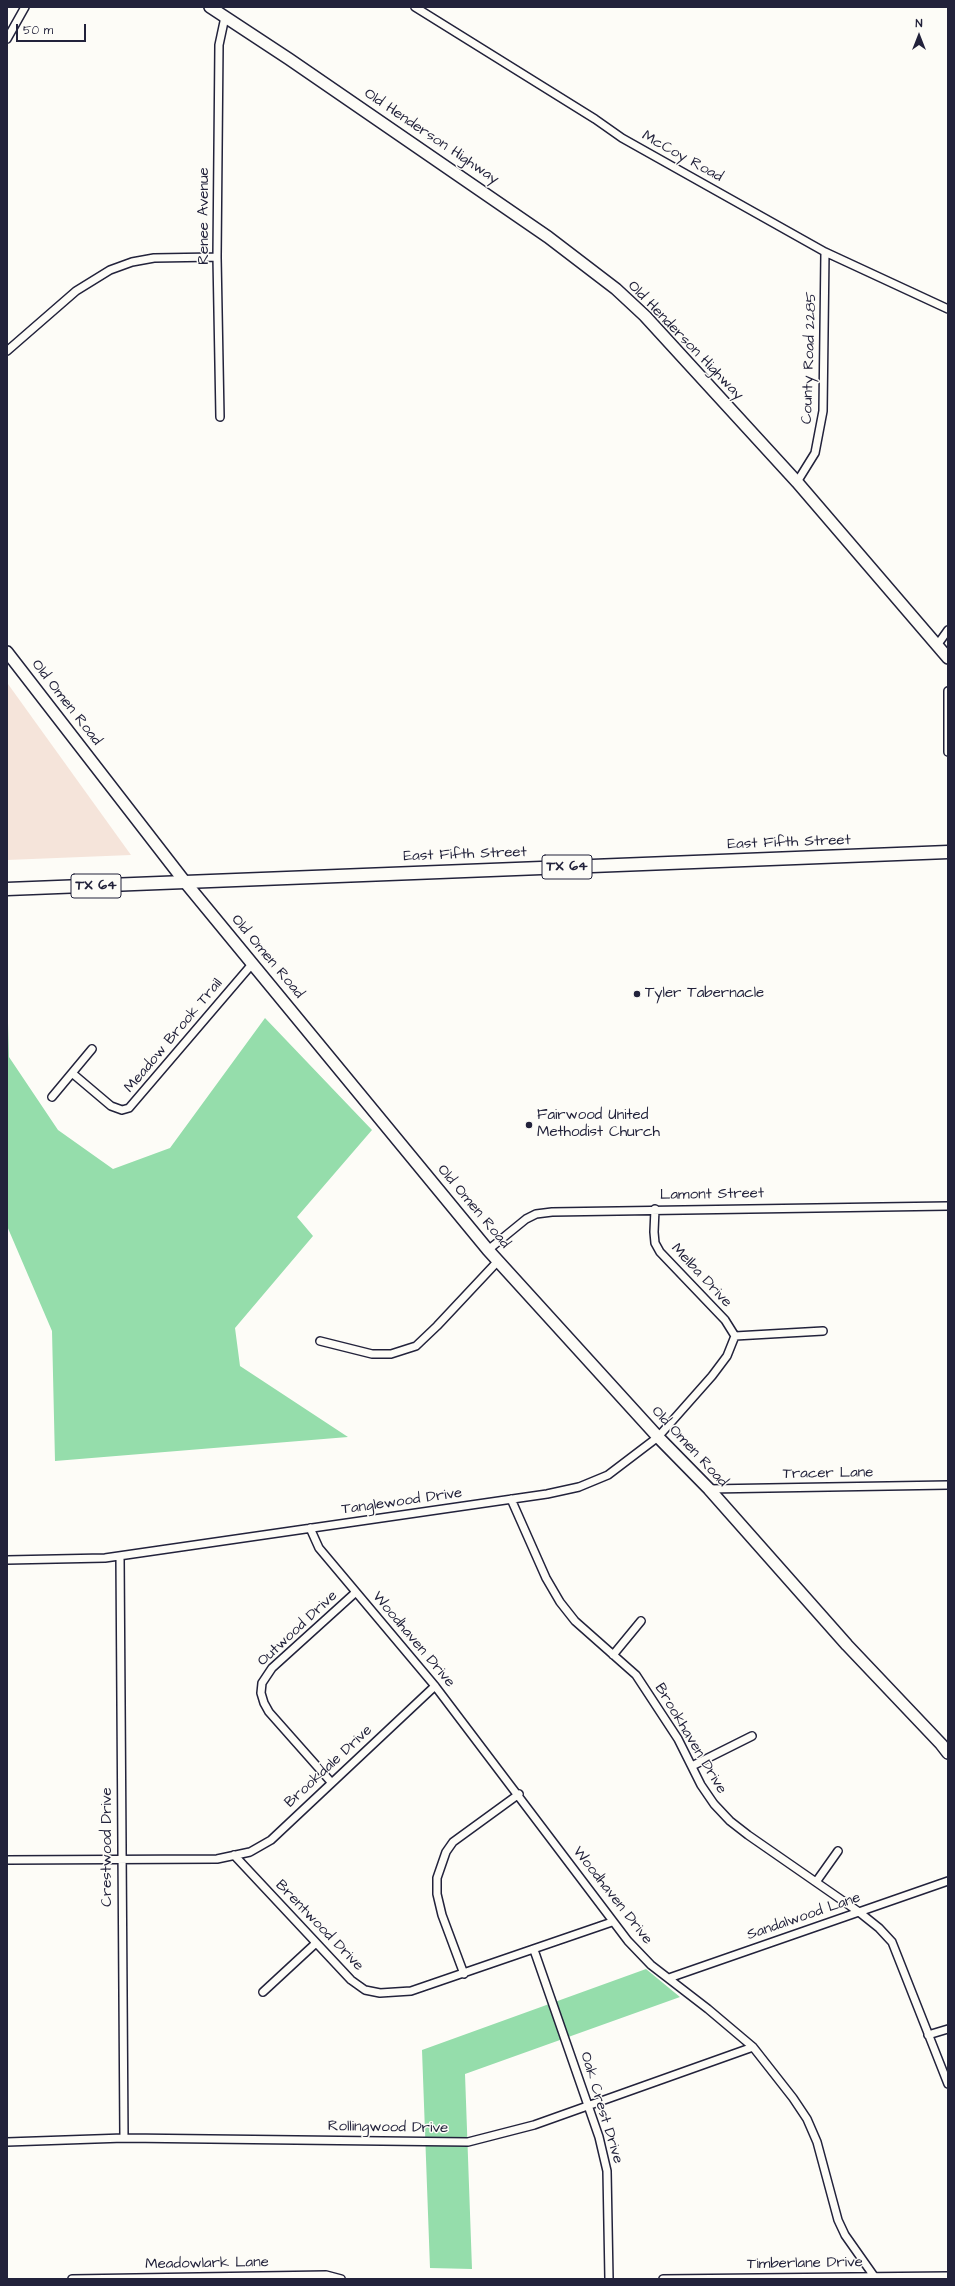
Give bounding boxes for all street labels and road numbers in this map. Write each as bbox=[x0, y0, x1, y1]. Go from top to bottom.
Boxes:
street label: Old Henderson Highway bbox=[360, 85, 502, 189]
street label: McCoy Road bbox=[638, 127, 726, 187]
street label: Renee Avenue bbox=[196, 167, 214, 265]
street label: Old Henderson Highway bbox=[623, 278, 747, 404]
street label: County Road 2285 bbox=[799, 292, 821, 424]
street label: Old Omen Road bbox=[27, 657, 105, 749]
street label: East Fifth Street bbox=[727, 832, 851, 854]
street label: East Fifth Street bbox=[403, 844, 527, 866]
road number: TX 64 bbox=[542, 855, 592, 879]
road number: TX 64 bbox=[71, 874, 121, 898]
street label: Old Omen Road bbox=[227, 911, 307, 1003]
street label: Meadow Brook Trail bbox=[121, 975, 227, 1097]
street label: Old Omen Road bbox=[433, 1161, 513, 1253]
street label: Lamont Street bbox=[660, 1185, 764, 1205]
street label: Melba Drive bbox=[667, 1240, 735, 1312]
street label: Old Omen Road bbox=[647, 1403, 731, 1491]
street label: Tracer Lane bbox=[782, 1464, 874, 1484]
street label: Tanglewood Drive bbox=[341, 1485, 463, 1519]
street label: Outwood Drive bbox=[254, 1587, 342, 1671]
street label: Woodhaven Drive bbox=[368, 1589, 458, 1691]
street label: Brookhaven Drive bbox=[650, 1681, 730, 1797]
street label: Brookdale Drive bbox=[282, 1722, 376, 1812]
street label: Crestwood Drive bbox=[99, 1787, 117, 1907]
street label: Woodhaven Drive bbox=[568, 1843, 656, 1949]
street label: Brentwood Drive bbox=[271, 1877, 367, 1975]
street label: Sandalwood Lane bbox=[745, 1889, 863, 1945]
street label: Oak Crest Drive bbox=[575, 2050, 627, 2166]
street label: Rollingwood Drive bbox=[328, 2118, 448, 2138]
street label: Meadowlark Lane bbox=[145, 2254, 269, 2274]
street label: Timberlane Drive bbox=[747, 2254, 863, 2274]

